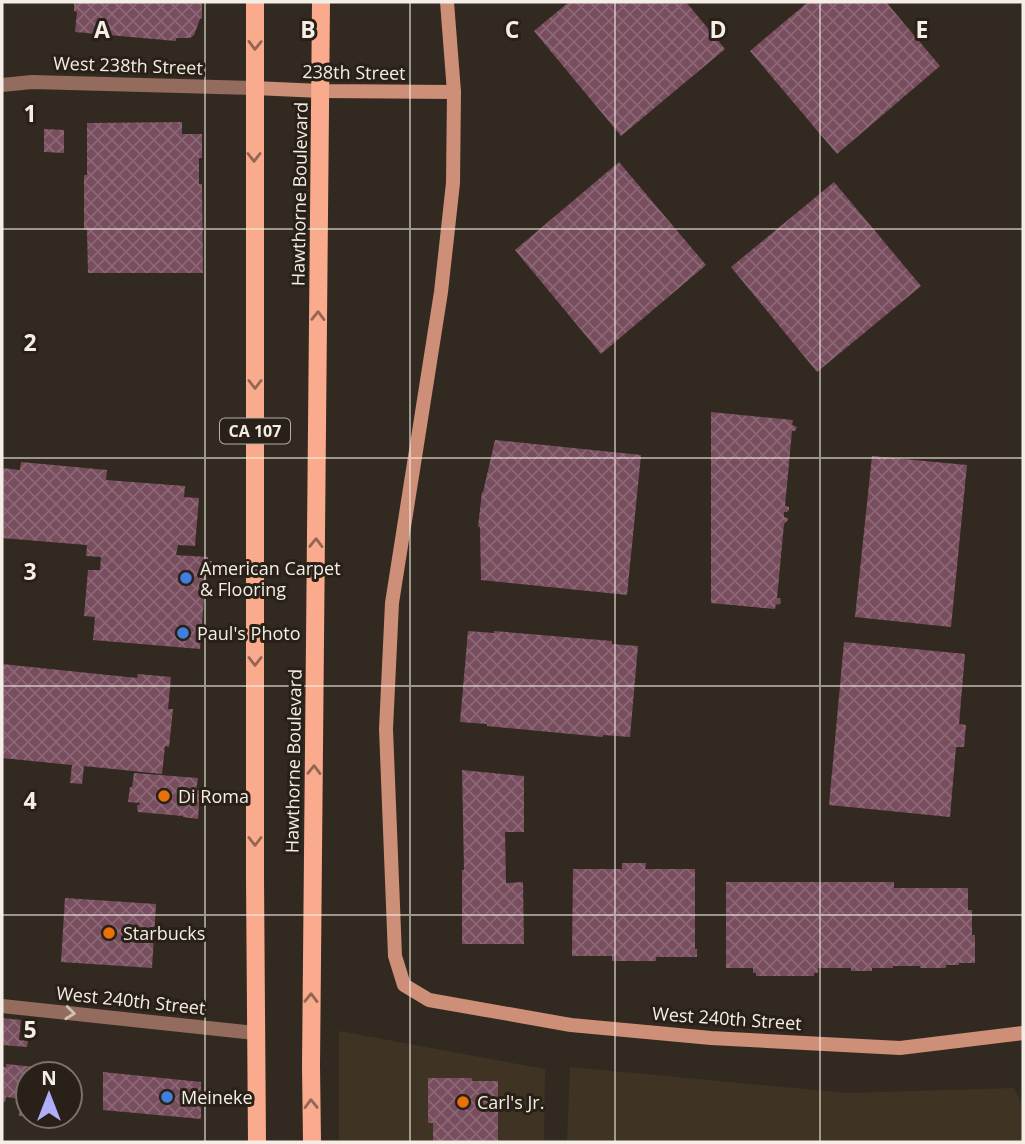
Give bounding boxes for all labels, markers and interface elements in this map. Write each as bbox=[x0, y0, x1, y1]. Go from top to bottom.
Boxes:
text: A bbox=[94, 13, 110, 45]
text: B bbox=[300, 13, 316, 45]
text: C bbox=[505, 13, 519, 45]
text: D bbox=[709, 13, 727, 45]
text: E bbox=[916, 13, 928, 45]
one-way arrow bbox=[247, 40, 262, 51]
street label: West 238th Street bbox=[53, 50, 203, 80]
street label: 238th Street bbox=[302, 59, 406, 85]
text: 1 bbox=[23, 97, 37, 129]
street label: Hawthorne Boulevard bbox=[285, 102, 313, 286]
one-way arrow bbox=[246, 152, 262, 162]
one-way arrow bbox=[310, 310, 326, 321]
text: 2 bbox=[23, 326, 37, 358]
one-way arrow bbox=[247, 379, 263, 390]
road number: CA 107 bbox=[220, 418, 290, 444]
one-way arrow bbox=[308, 537, 324, 547]
text: 3 bbox=[23, 555, 37, 587]
place label: American Carpet & Flooring bbox=[200, 556, 341, 601]
marker: American Carpet & Flooring bbox=[178, 570, 194, 586]
place label: Paul's Photo bbox=[197, 621, 301, 645]
marker: Paul's Photo bbox=[175, 625, 191, 641]
one-way arrow bbox=[247, 656, 263, 666]
street label: Hawthorne Boulevard bbox=[279, 669, 307, 853]
one-way arrow bbox=[306, 764, 322, 775]
text: 4 bbox=[23, 784, 37, 816]
place label: Di Roma bbox=[178, 784, 249, 808]
marker: Di Roma bbox=[156, 788, 172, 804]
one-way arrow bbox=[247, 836, 263, 847]
place label: Starbucks bbox=[123, 921, 205, 945]
marker: Starbucks bbox=[101, 925, 117, 941]
street label: West 240th Street bbox=[55, 980, 207, 1020]
one-way arrow bbox=[304, 992, 319, 1003]
street label: West 240th Street bbox=[652, 1001, 802, 1035]
one-way arrow bbox=[64, 1005, 75, 1020]
text: 5 bbox=[23, 1013, 37, 1045]
north arrow bbox=[14, 1060, 84, 1130]
text: N bbox=[41, 1065, 57, 1091]
place label: Meineke bbox=[181, 1085, 253, 1109]
marker: Meineke bbox=[159, 1089, 175, 1105]
place label: Carl's Jr. bbox=[477, 1090, 544, 1114]
marker: Carl's Jr. bbox=[455, 1094, 471, 1110]
one-way arrow bbox=[303, 1098, 319, 1109]

